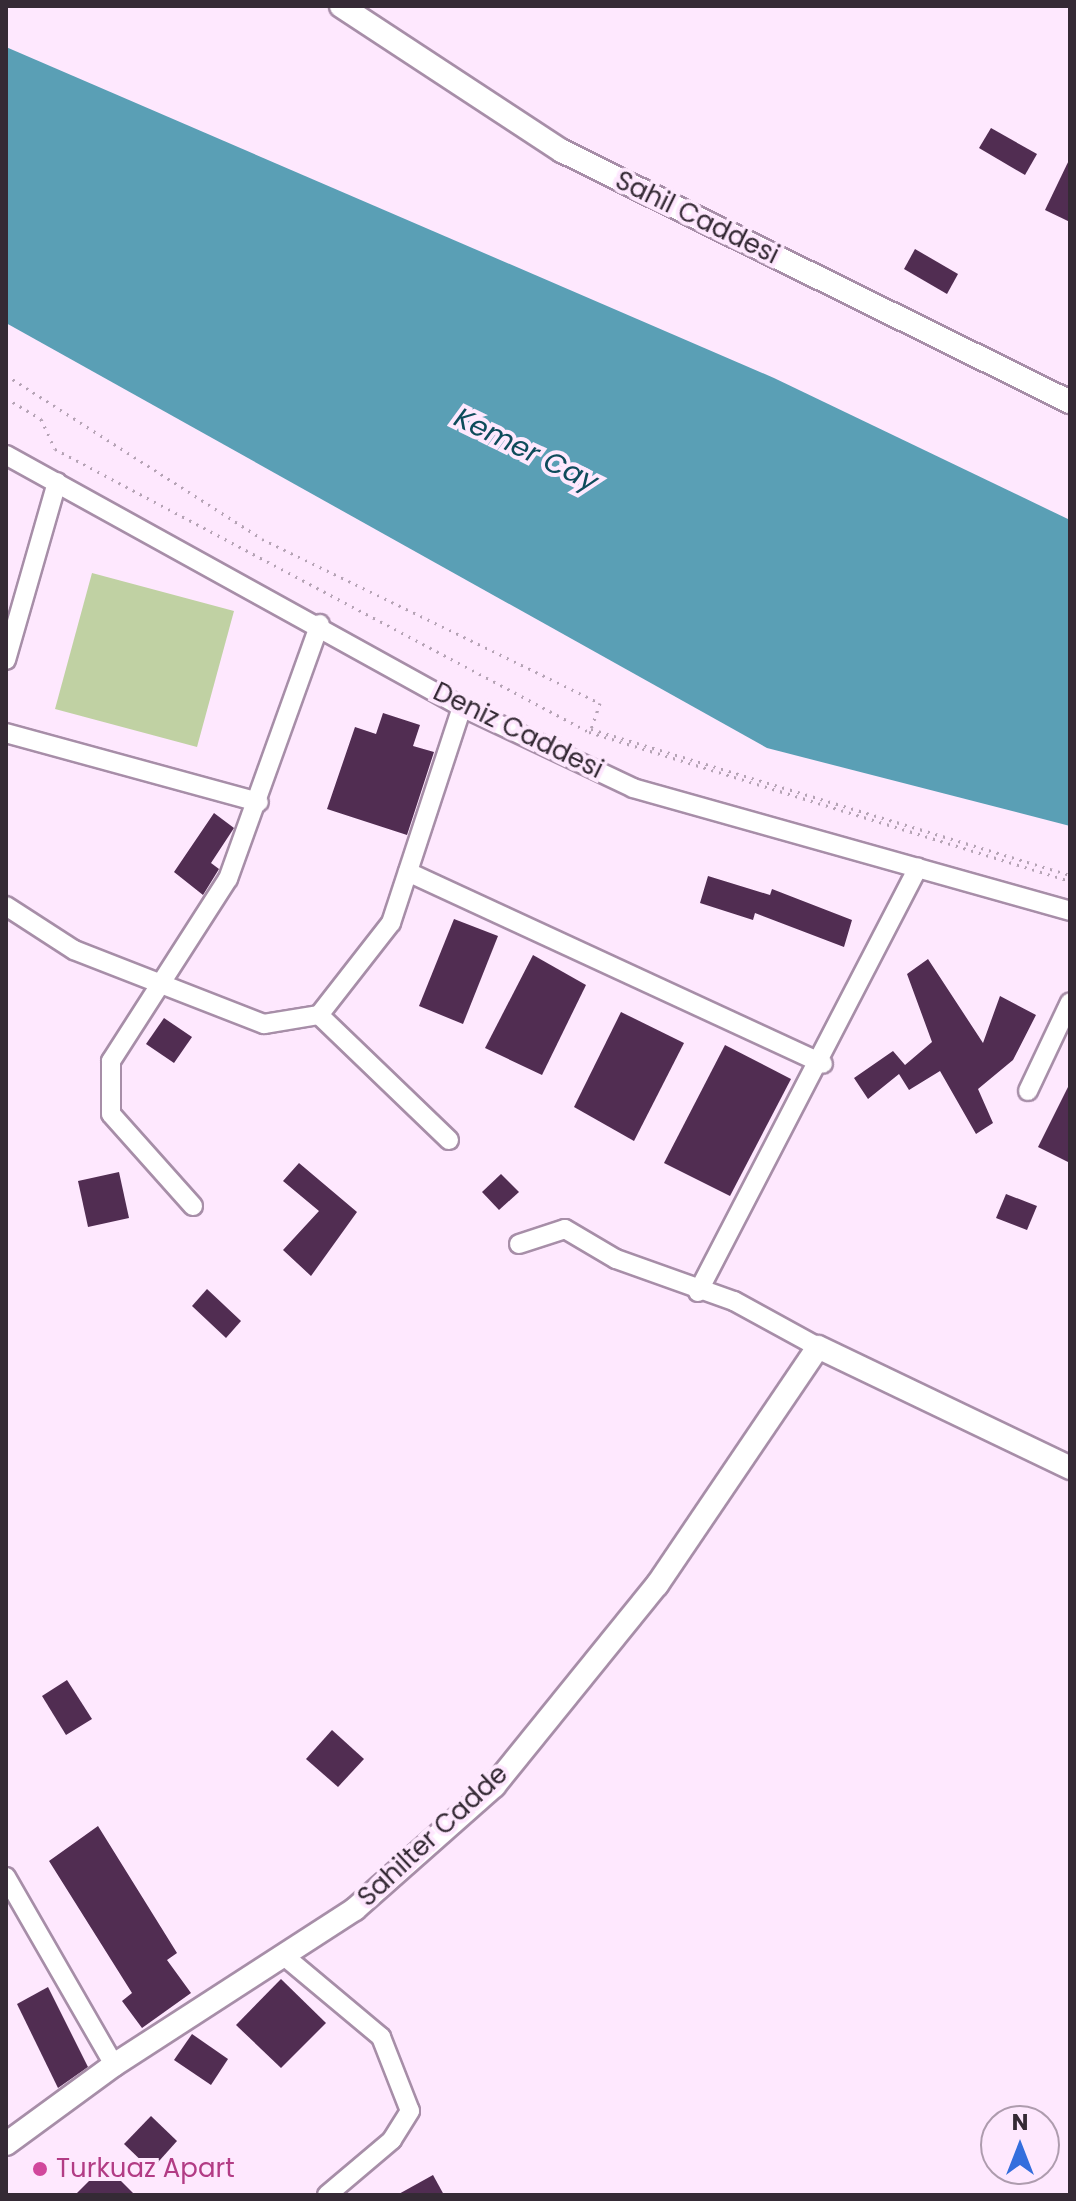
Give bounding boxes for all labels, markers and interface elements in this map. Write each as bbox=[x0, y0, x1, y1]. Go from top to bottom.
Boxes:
street label: Sahil Caddesi bbox=[610, 165, 784, 271]
water label: Kemer Cay bbox=[449, 401, 603, 499]
street label: Deniz Caddesi bbox=[428, 676, 608, 786]
street label: Sahilter Cadde bbox=[352, 1759, 514, 1913]
north arrow bbox=[980, 2105, 1060, 2185]
text: N bbox=[1012, 2107, 1028, 2138]
place label: Turkuaz Apart bbox=[56, 2153, 235, 2185]
marker: Turkuaz Apart bbox=[31, 2160, 49, 2178]

